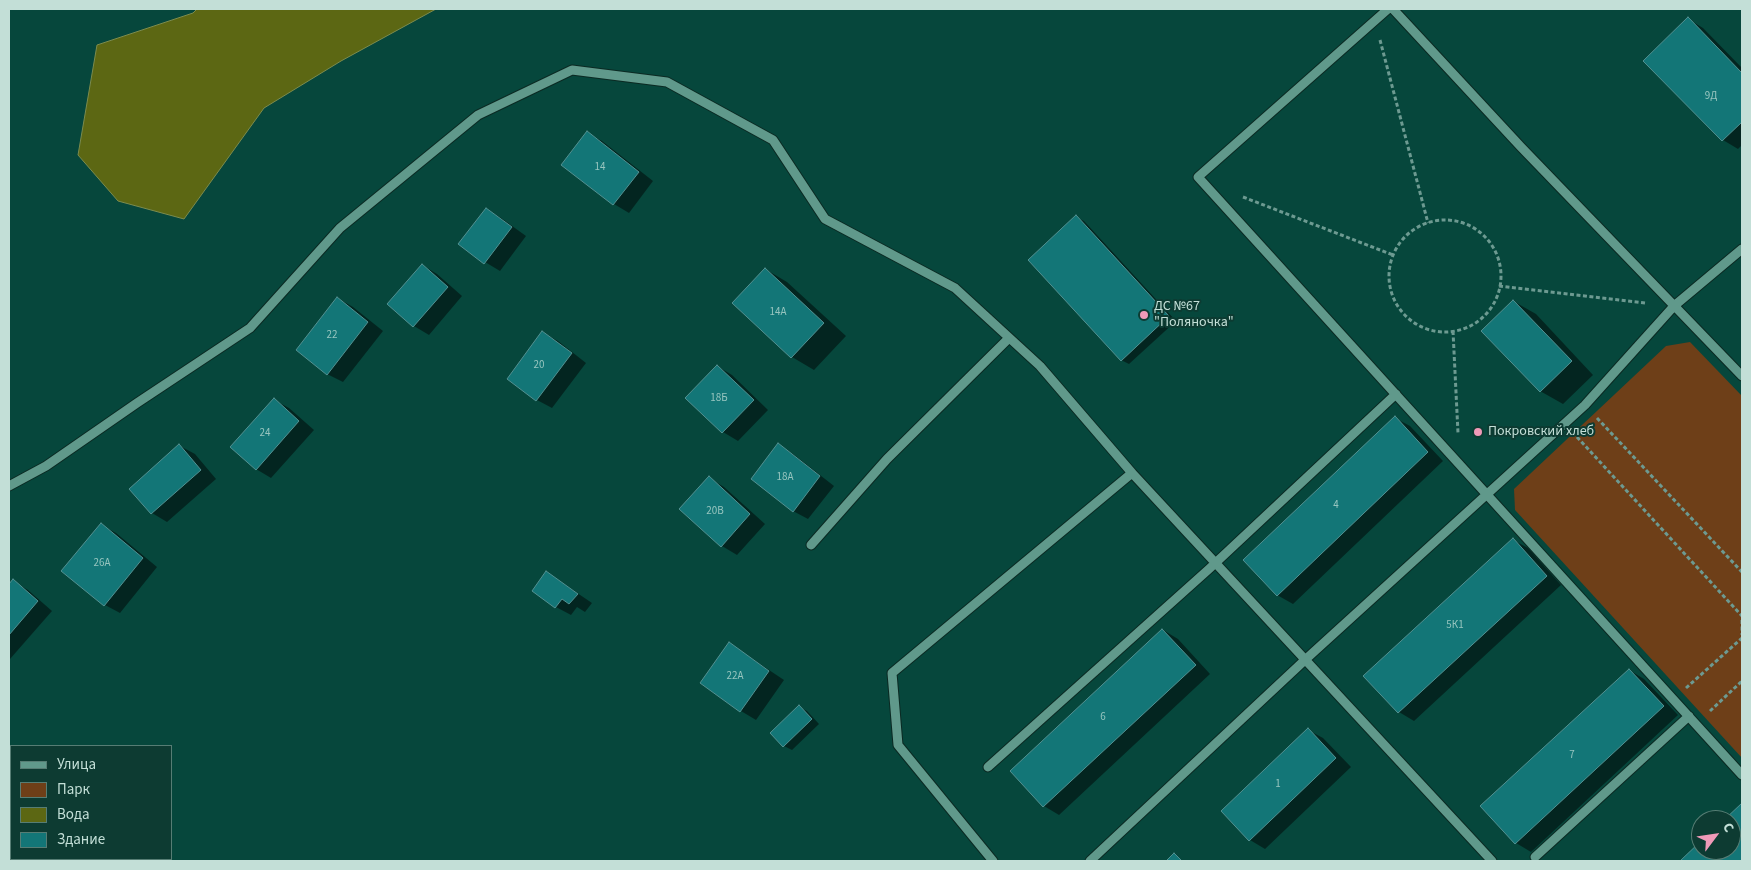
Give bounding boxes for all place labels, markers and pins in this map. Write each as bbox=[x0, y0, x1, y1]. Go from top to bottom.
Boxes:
place label: ДС №67 "Поляночка" bbox=[1154, 299, 1234, 332]
marker: ДС №67 "Поляночка" bbox=[1138, 309, 1150, 321]
place label: Покровский хлеб bbox=[1488, 424, 1594, 440]
marker: Покровский хлеб bbox=[1472, 426, 1484, 438]

